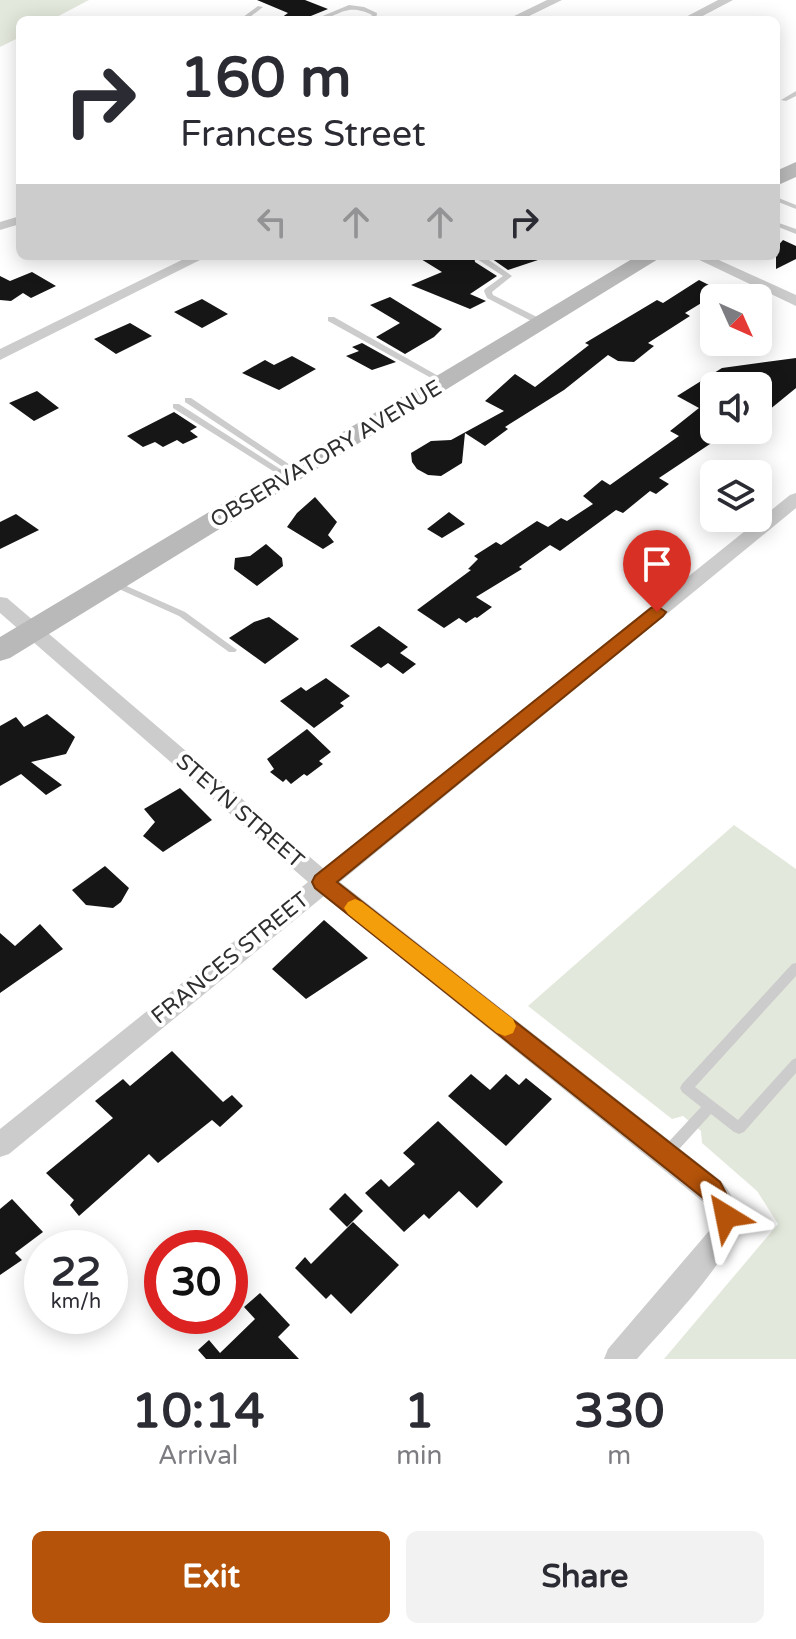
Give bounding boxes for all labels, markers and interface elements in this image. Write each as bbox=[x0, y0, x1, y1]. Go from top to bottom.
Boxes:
text: 160 m bbox=[180, 45, 351, 112]
icon: right bbox=[48, 48, 152, 152]
text: Frances Street bbox=[180, 113, 426, 156]
icon: left bbox=[250, 200, 294, 244]
icon: ahead bbox=[334, 200, 378, 244]
icon: ahead bbox=[418, 200, 462, 244]
icon: right bbox=[502, 200, 546, 244]
north arrow bbox=[700, 284, 772, 356]
map controls bbox=[700, 284, 772, 532]
button: sound bbox=[700, 372, 772, 444]
street label: OBSERVATORY AVENUE bbox=[206, 375, 446, 533]
button: layers bbox=[700, 460, 772, 532]
pin bbox=[623, 530, 691, 612]
icon: arrive bbox=[635, 542, 679, 586]
street label: STEYN STREET bbox=[171, 748, 310, 874]
street label: FRANCES STREET bbox=[146, 886, 314, 1029]
position arrow bbox=[684, 1174, 768, 1258]
speed limit sign: 30 bbox=[144, 1230, 248, 1334]
text: 22 bbox=[51, 1248, 101, 1296]
text: km/h bbox=[51, 1290, 101, 1314]
text: 10:14 bbox=[132, 1383, 265, 1441]
text: 1 bbox=[404, 1383, 434, 1441]
text: 330 bbox=[574, 1383, 664, 1441]
text: Arrival bbox=[158, 1440, 238, 1471]
text: min bbox=[396, 1440, 442, 1471]
text: m bbox=[607, 1440, 631, 1471]
button: Exit bbox=[32, 1531, 390, 1623]
button: Share bbox=[406, 1531, 764, 1623]

